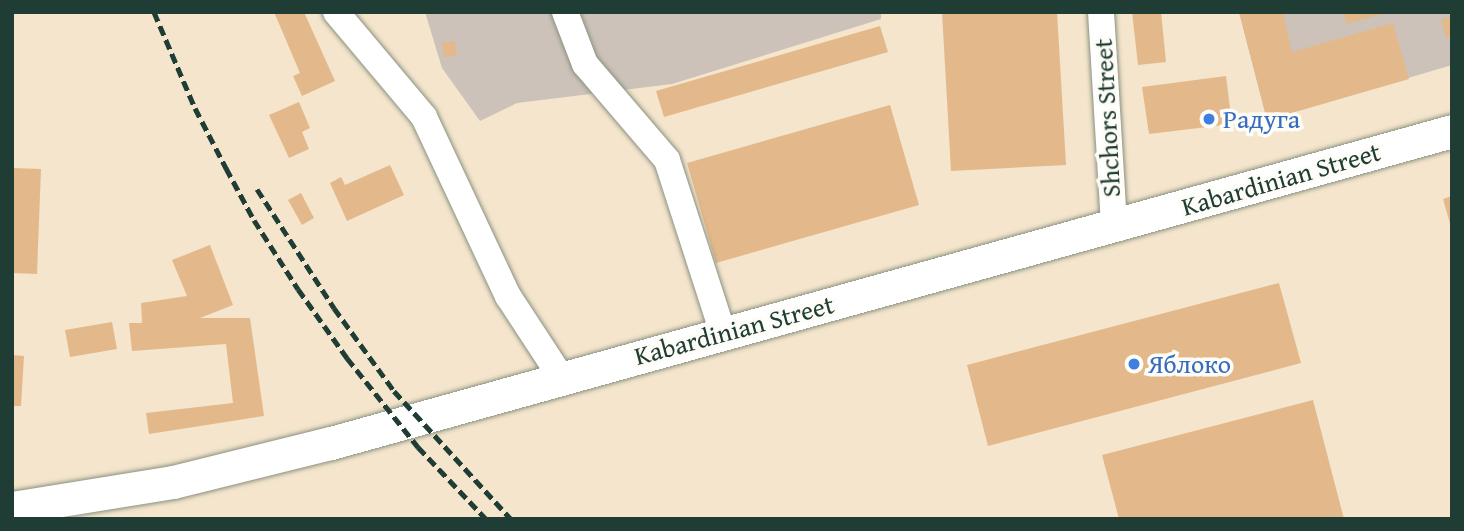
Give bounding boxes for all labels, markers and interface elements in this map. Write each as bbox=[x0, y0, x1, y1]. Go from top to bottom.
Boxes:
street label: Shchors Street bbox=[1087, 38, 1127, 198]
place label: Радуга bbox=[1223, 103, 1300, 135]
marker: Радуга bbox=[1201, 111, 1217, 127]
street label: Kabardinian Street bbox=[1178, 136, 1384, 222]
street label: Kabardinian Street bbox=[631, 288, 837, 372]
place label: Яблоко bbox=[1148, 348, 1231, 380]
marker: Яблоко bbox=[1126, 356, 1142, 372]

